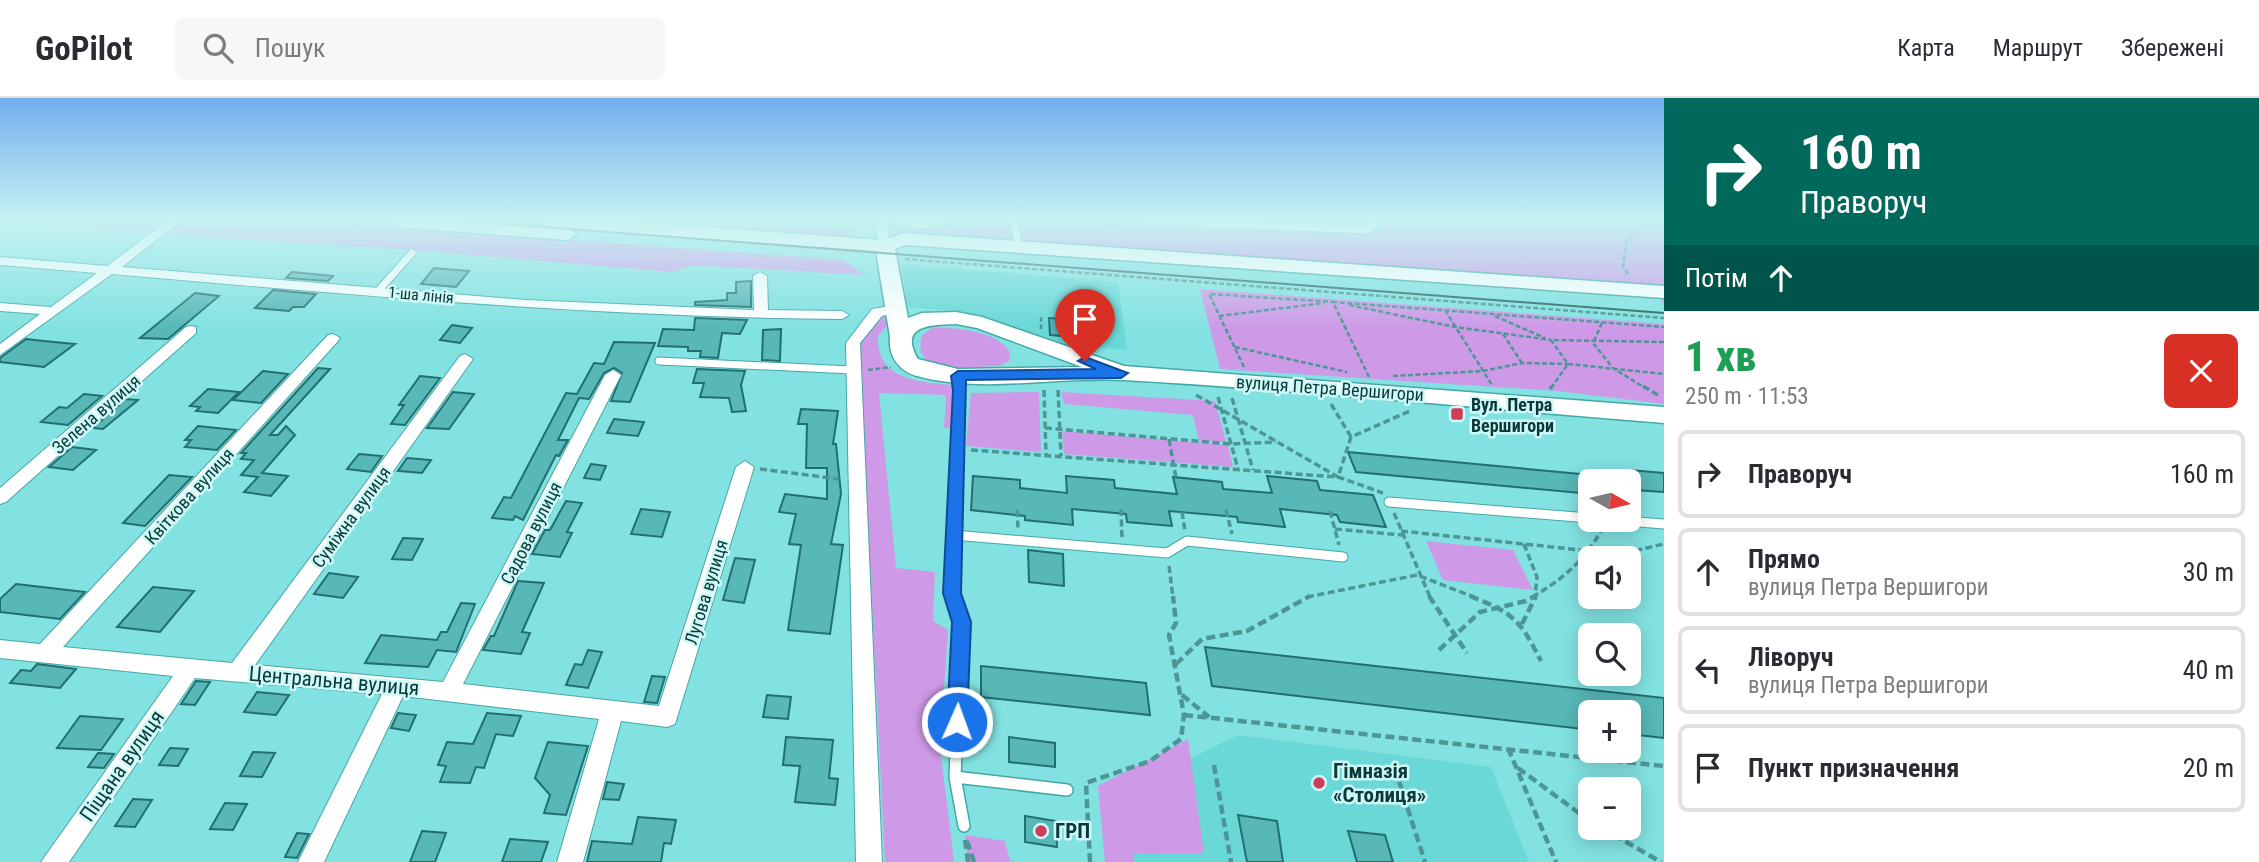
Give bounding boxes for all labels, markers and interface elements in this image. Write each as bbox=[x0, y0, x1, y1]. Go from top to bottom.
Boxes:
search box bbox=[175, 17, 665, 80]
text: GoPilot bbox=[35, 29, 133, 68]
icon: search bbox=[199, 29, 237, 67]
text: Пошук bbox=[255, 33, 326, 63]
text: Карта bbox=[1897, 34, 1955, 62]
text: Маршрут bbox=[1993, 34, 2083, 62]
text: Збережені bbox=[2121, 34, 2224, 62]
text: 160 m bbox=[1800, 124, 1922, 181]
icon: right bbox=[1685, 126, 1776, 217]
text: Праворуч bbox=[1800, 183, 1927, 221]
icon: ahead bbox=[1762, 259, 1800, 297]
text: Потім bbox=[1685, 263, 1748, 293]
street label: 1-ша лінія bbox=[387, 283, 455, 307]
pin bbox=[1055, 289, 1115, 361]
icon: arrive bbox=[1066, 300, 1104, 338]
text: 1 хв bbox=[1685, 332, 1756, 381]
button: close bbox=[2164, 334, 2238, 408]
street label: Зелена вулиця bbox=[48, 370, 144, 458]
street label: вулиця Петра Вершигори bbox=[1235, 371, 1425, 405]
text: 250 m · 11:53 bbox=[1685, 383, 1809, 410]
place label: Вул. Петра Вершигори bbox=[1471, 394, 1554, 436]
marker: Вул. Петра Вершигори bbox=[1449, 406, 1465, 422]
street label: Квіткова вулиця bbox=[140, 443, 238, 549]
icon: right bbox=[1689, 455, 1727, 493]
text: Праворуч bbox=[1748, 459, 1852, 489]
text: 160 m bbox=[2170, 459, 2234, 489]
street label: Суміжна вулиця bbox=[307, 462, 395, 572]
north arrow bbox=[1578, 469, 1642, 532]
map controls bbox=[1578, 469, 1641, 840]
street label: Садова вулиця bbox=[496, 478, 566, 588]
street label: Лугова вулиця bbox=[680, 537, 732, 647]
text: Прямо bbox=[1748, 544, 1820, 574]
button: sound bbox=[1578, 546, 1641, 609]
icon: ahead bbox=[1689, 553, 1727, 591]
text: 30 m bbox=[2183, 557, 2234, 587]
text: вулиця Петра Вершигори bbox=[1748, 574, 1988, 601]
button: search bbox=[1578, 623, 1641, 686]
text: Ліворуч bbox=[1748, 642, 1833, 672]
icon: left bbox=[1689, 651, 1727, 689]
text: 40 m bbox=[2183, 655, 2234, 685]
street label: Центральна вулиця bbox=[248, 662, 420, 700]
text: вулиця Петра Вершигори bbox=[1748, 672, 1988, 699]
position arrow bbox=[920, 685, 994, 759]
button: + bbox=[1578, 700, 1641, 763]
street label: Піщана вулиця bbox=[75, 706, 169, 826]
icon: arrive bbox=[1689, 749, 1727, 787]
text: Пункт призначення bbox=[1748, 753, 1959, 783]
text: 20 m bbox=[2183, 753, 2234, 783]
place label: Гімназія «Столиця» bbox=[1333, 759, 1426, 807]
marker: Гімназія «Столиця» bbox=[1311, 775, 1327, 791]
button: − bbox=[1578, 777, 1641, 840]
place label: ГРП bbox=[1055, 819, 1090, 843]
marker: ГРП bbox=[1033, 823, 1049, 839]

